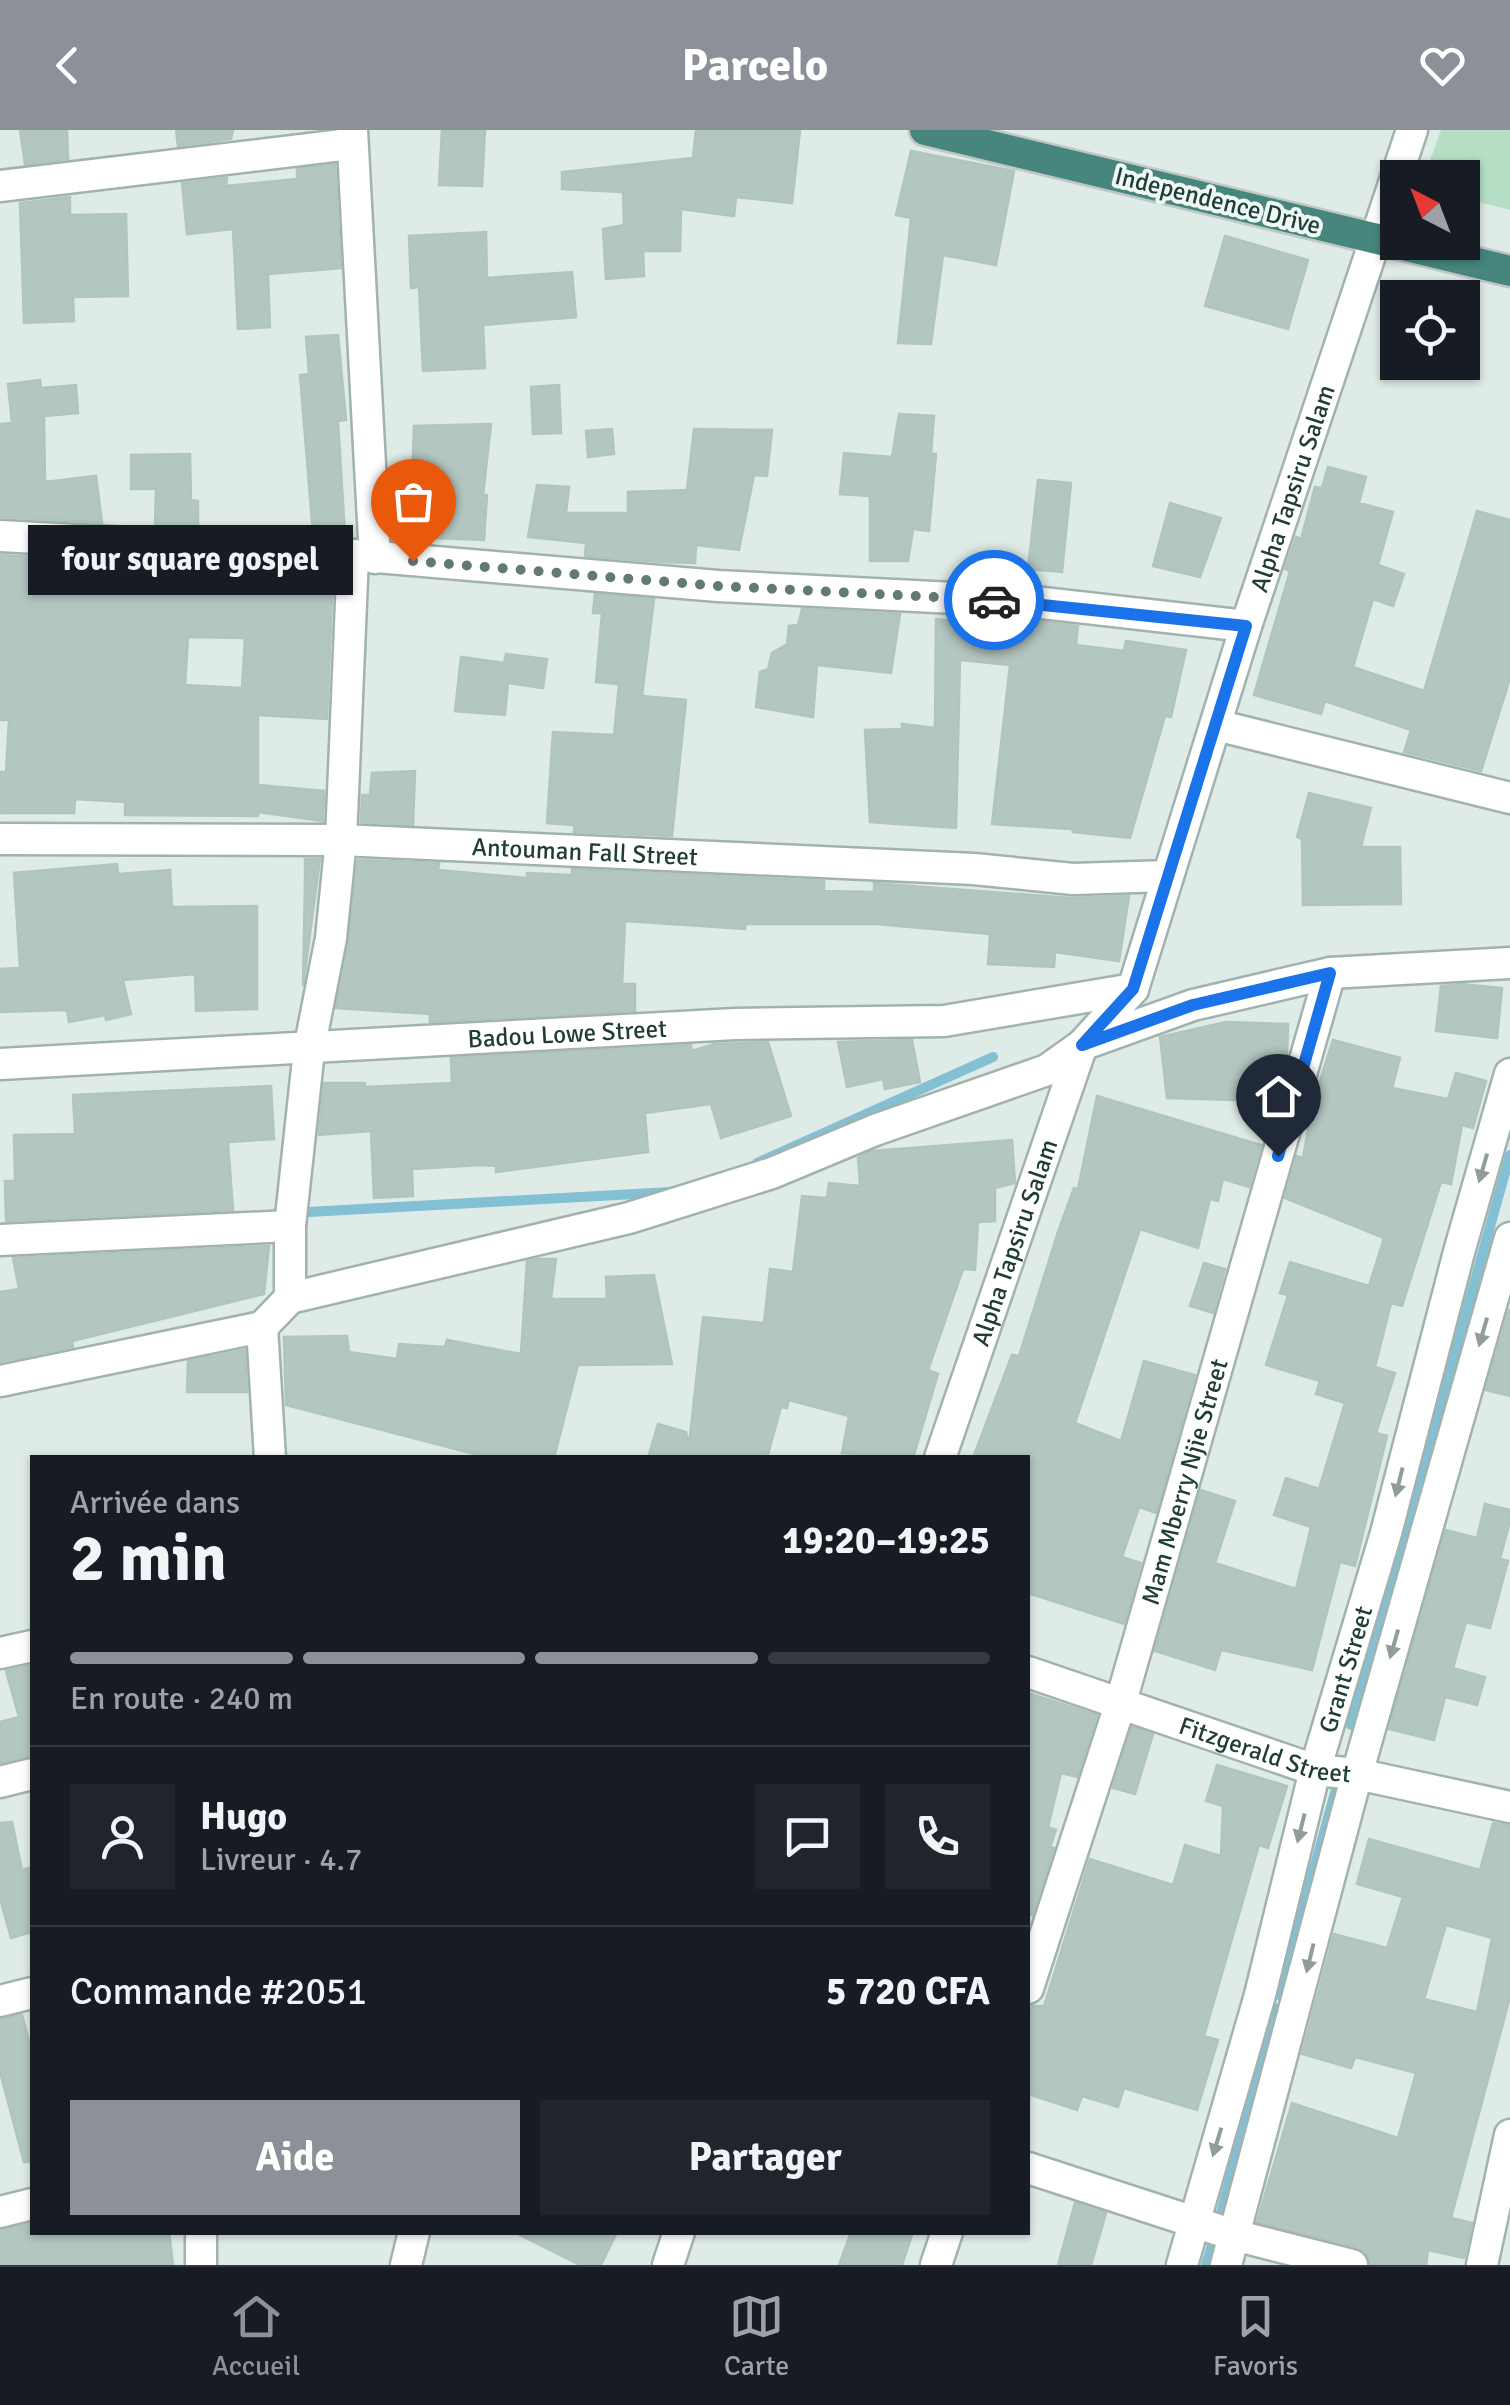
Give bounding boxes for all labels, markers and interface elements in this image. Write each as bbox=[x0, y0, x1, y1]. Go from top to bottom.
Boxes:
icon: back bbox=[40, 38, 95, 93]
text: Parcelo bbox=[682, 38, 828, 93]
icon: heart bbox=[1415, 38, 1470, 93]
street label: Independence Drive bbox=[1112, 160, 1324, 241]
north arrow bbox=[1380, 160, 1480, 260]
map controls bbox=[1380, 160, 1480, 380]
button: locate bbox=[1380, 280, 1480, 380]
street label: Alpha Tapsiru Salam bbox=[1244, 381, 1342, 596]
pin bbox=[371, 459, 456, 562]
icon: bag bbox=[386, 474, 441, 529]
callout: four square gospel bbox=[28, 526, 353, 596]
text: four square gospel bbox=[62, 540, 319, 579]
courier bbox=[944, 550, 1044, 650]
icon: car bbox=[967, 573, 1022, 628]
street label: Antouman Fall Street bbox=[471, 831, 699, 872]
street label: Badou Lowe Street bbox=[467, 1013, 668, 1055]
pin bbox=[1236, 1054, 1321, 1157]
icon: home bbox=[1251, 1069, 1306, 1124]
street label: Alpha Tapsiru Salam bbox=[965, 1135, 1064, 1350]
one-way arrow bbox=[1475, 1153, 1490, 1184]
one-way arrow bbox=[1475, 1317, 1491, 1348]
street label: Mam Mberry Njie Street bbox=[1135, 1355, 1235, 1608]
one-way arrow bbox=[1391, 1467, 1407, 1498]
text: Arrivée dans bbox=[70, 1483, 240, 1522]
text: 19:20–19:25 bbox=[782, 1517, 990, 1564]
text: 2 min bbox=[70, 1519, 227, 1599]
street label: Grant Street bbox=[1312, 1602, 1379, 1736]
one-way arrow bbox=[1386, 1630, 1401, 1660]
text: En route · 240 m bbox=[70, 1679, 293, 1718]
street label: Fitzgerald Street bbox=[1175, 1710, 1352, 1789]
button: person bbox=[70, 1784, 175, 1889]
button: chat bbox=[755, 1784, 860, 1889]
button: phone bbox=[885, 1784, 990, 1889]
text: Hugo bbox=[200, 1793, 287, 1840]
one-way arrow bbox=[1293, 1813, 1308, 1844]
text: Livreur · 4.7 bbox=[200, 1840, 362, 1879]
one-way arrow bbox=[1301, 1943, 1317, 1974]
text: Commande #2051 bbox=[70, 1968, 367, 2015]
text: 5 720 CFA bbox=[826, 1968, 990, 2015]
button: Aide bbox=[70, 2100, 520, 2215]
button: Partager bbox=[540, 2100, 990, 2215]
one-way arrow bbox=[1209, 2127, 1224, 2158]
tab: Accueil bbox=[212, 2289, 300, 2383]
tab: Carte bbox=[724, 2289, 789, 2383]
tab: Favoris bbox=[1213, 2289, 1298, 2383]

